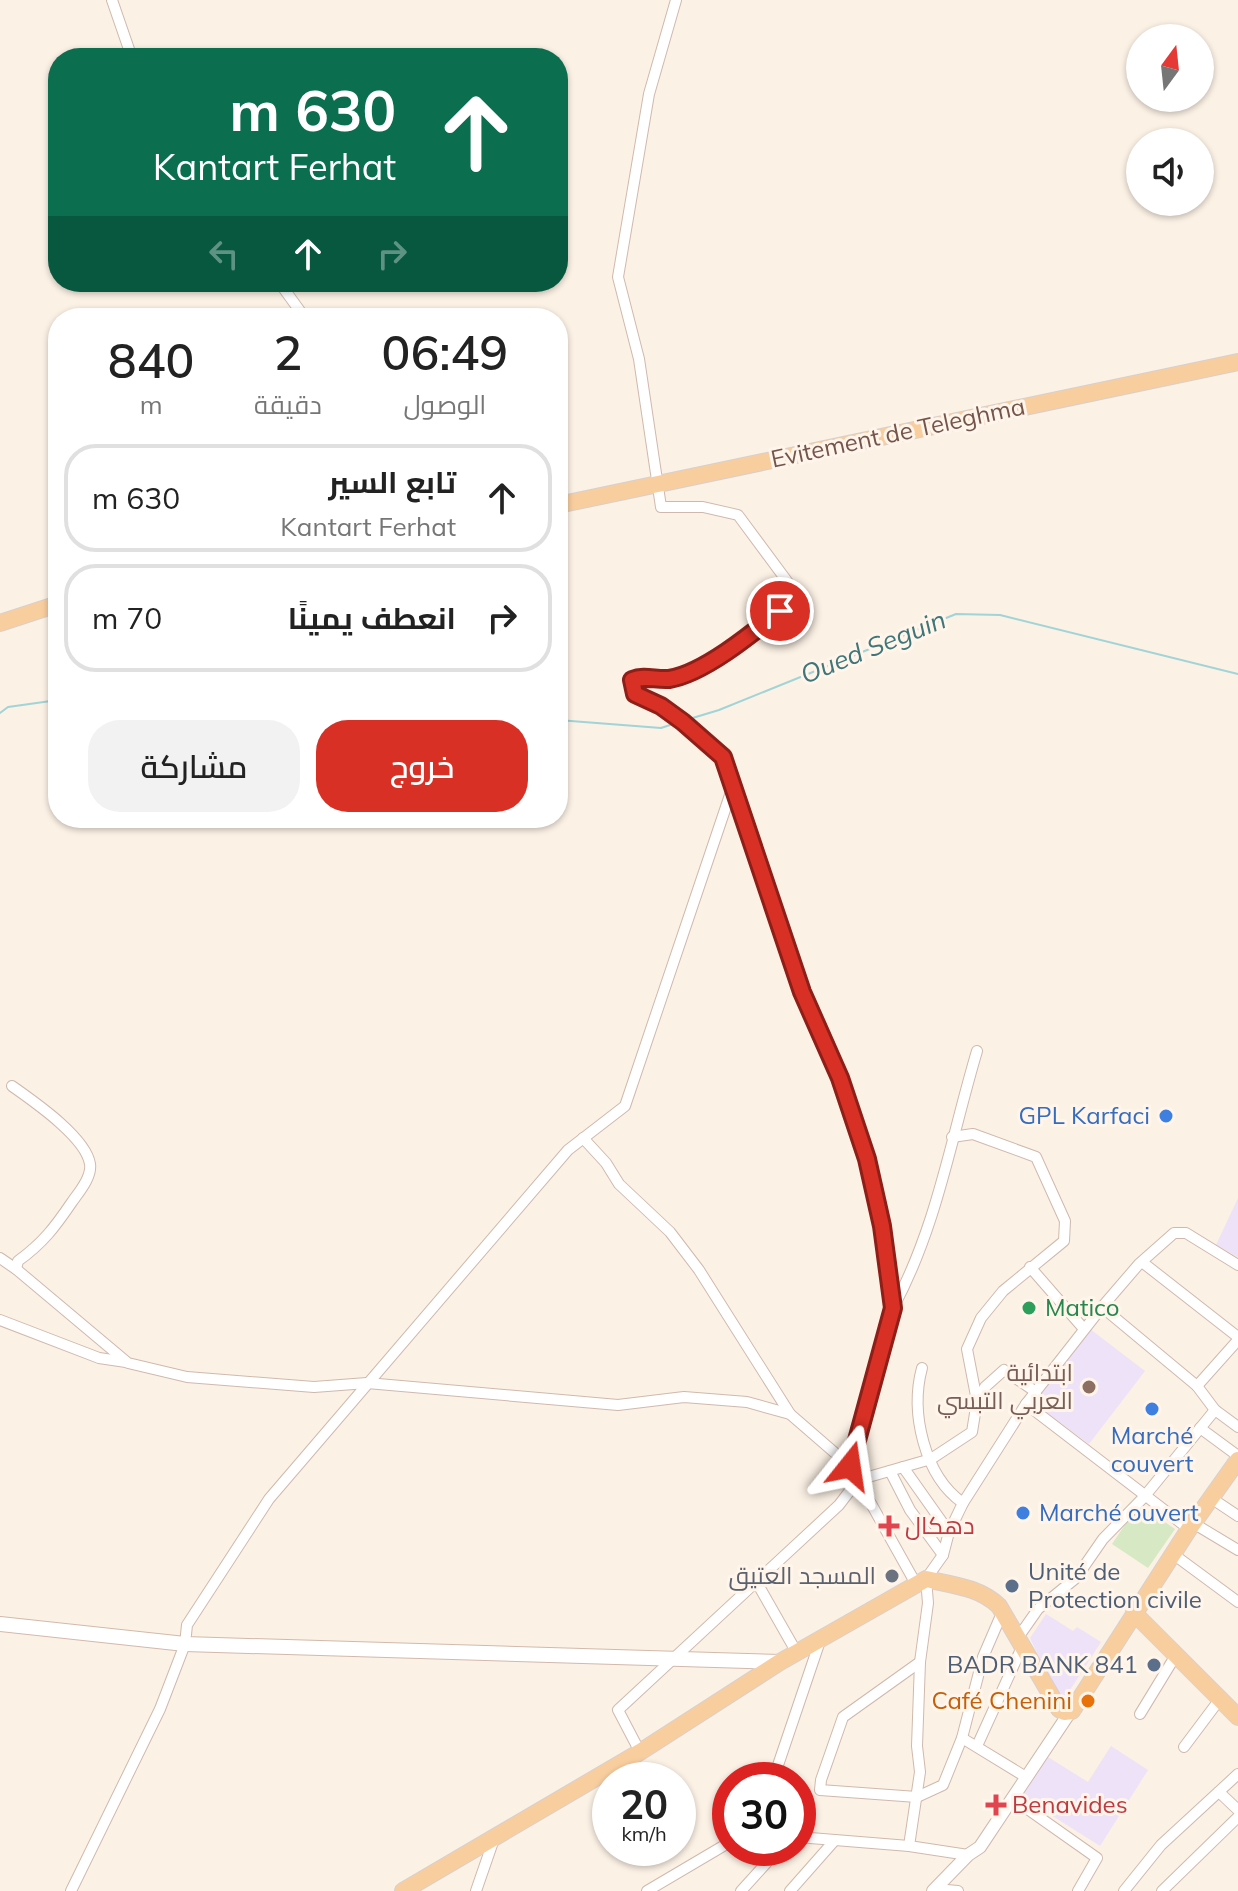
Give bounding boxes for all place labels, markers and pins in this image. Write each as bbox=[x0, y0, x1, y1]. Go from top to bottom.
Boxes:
pin bbox=[746, 577, 814, 645]
place label: GPL Karfaci bbox=[1019, 1100, 1150, 1130]
marker: GPL Karfaci bbox=[1157, 1107, 1175, 1125]
place label: Matico bbox=[1045, 1292, 1119, 1322]
marker: Matico bbox=[1020, 1299, 1038, 1317]
place label: ابتدائية العربي التبسي bbox=[937, 1357, 1073, 1420]
marker: ابتدائية العربي التبسي bbox=[1080, 1378, 1098, 1396]
marker: Marché couvert bbox=[1143, 1400, 1161, 1418]
place label: Marché couvert bbox=[1111, 1420, 1193, 1478]
place label: Marché ouvert bbox=[1039, 1497, 1199, 1527]
marker: Marché ouvert bbox=[1014, 1504, 1032, 1522]
place label: دهكال bbox=[905, 1510, 975, 1540]
marker: دهكال bbox=[880, 1517, 898, 1535]
place label: Unité de Protection civile bbox=[1028, 1556, 1202, 1614]
place label: المسجد العتيق bbox=[729, 1560, 876, 1591]
marker: المسجد العتيق bbox=[883, 1567, 901, 1585]
marker: Unité de Protection civile bbox=[1003, 1577, 1021, 1595]
place label: BADR BANK 841 bbox=[947, 1649, 1138, 1679]
marker: BADR BANK 841 bbox=[1145, 1656, 1163, 1674]
place label: Café Chenini bbox=[931, 1685, 1072, 1715]
marker: Café Chenini bbox=[1079, 1692, 1097, 1710]
place label: Benavides bbox=[1012, 1789, 1128, 1819]
marker: Benavides bbox=[987, 1796, 1005, 1814]

